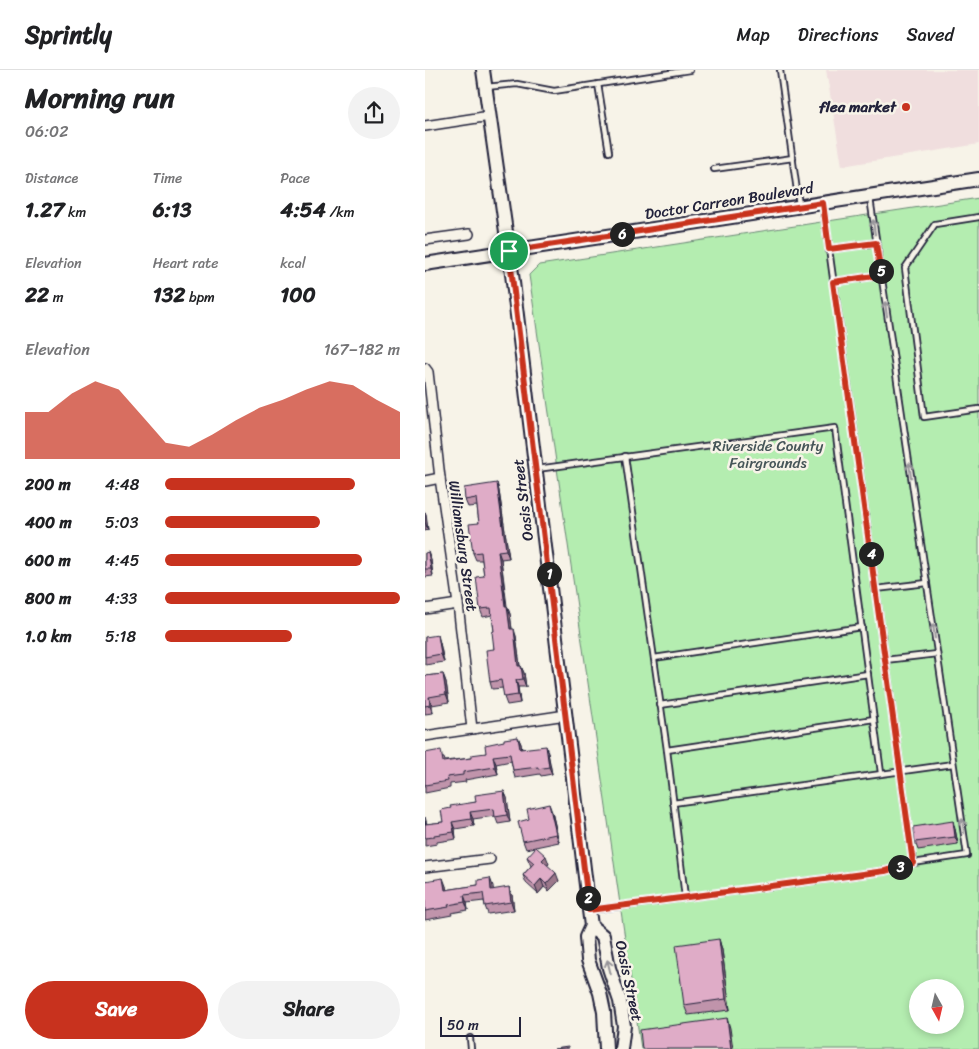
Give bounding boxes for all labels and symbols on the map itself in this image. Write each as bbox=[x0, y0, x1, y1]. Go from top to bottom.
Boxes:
place label: flea market bbox=[819, 94, 897, 120]
marker: flea market bbox=[900, 101, 912, 113]
street label: Doctor Carreon Boulevard bbox=[643, 175, 816, 227]
one-way arrow bbox=[869, 219, 879, 235]
pin: 6 bbox=[609, 222, 635, 246]
pin bbox=[488, 230, 530, 272]
pin: 5 bbox=[869, 258, 893, 284]
one-way arrow bbox=[881, 302, 891, 318]
park label: Riverside County Fairgrounds bbox=[713, 433, 824, 476]
street label: Oasis Street bbox=[505, 457, 541, 542]
one-way arrow bbox=[905, 462, 915, 478]
street label: Williamsburg Street bbox=[441, 479, 485, 614]
pin: 4 bbox=[859, 542, 883, 566]
pin: 1 bbox=[537, 562, 561, 586]
one-way arrow bbox=[928, 623, 938, 639]
one-way arrow bbox=[957, 818, 967, 834]
pin: 3 bbox=[887, 854, 913, 880]
pin: 2 bbox=[575, 886, 601, 910]
street label: Oasis Street bbox=[608, 938, 650, 1024]
one-way arrow bbox=[604, 960, 613, 976]
north arrow bbox=[909, 979, 964, 1034]
scale bar bbox=[440, 1014, 521, 1037]

